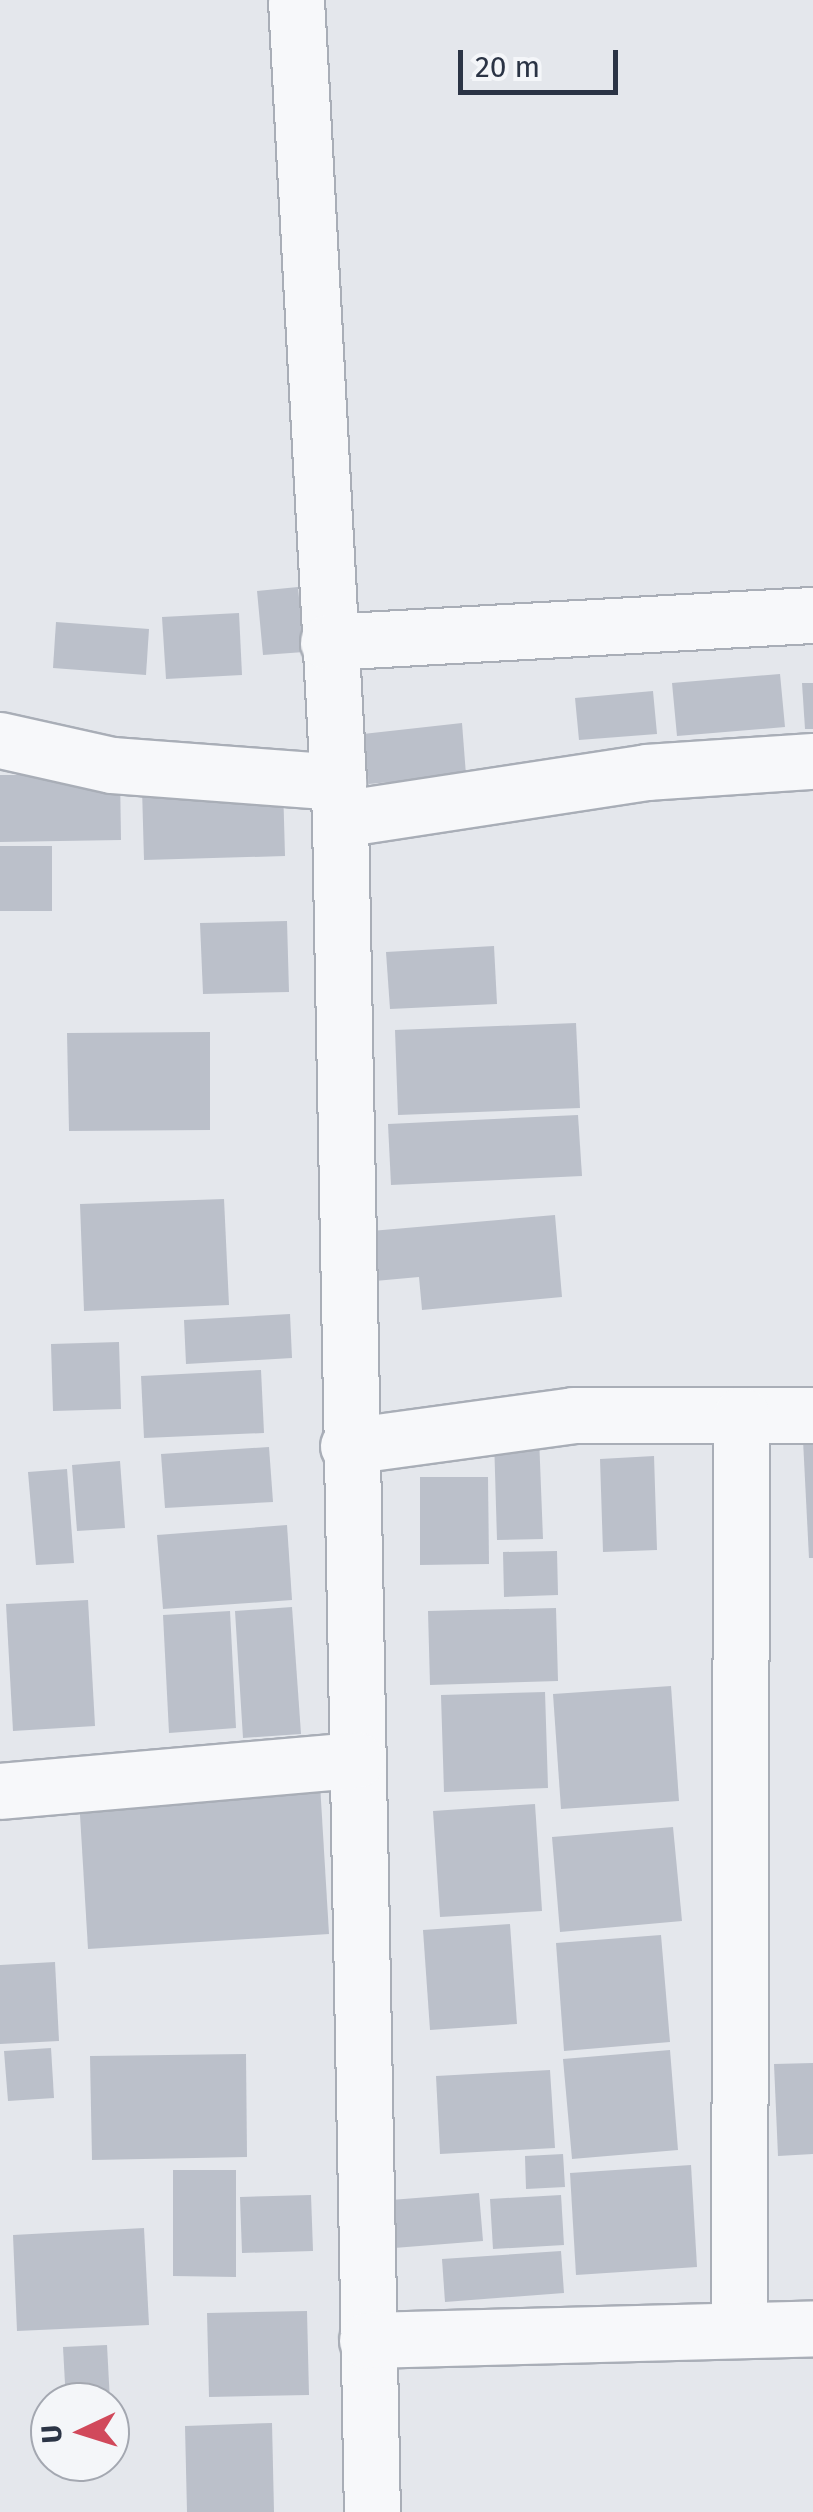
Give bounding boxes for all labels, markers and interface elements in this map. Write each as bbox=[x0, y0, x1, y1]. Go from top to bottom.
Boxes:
scale bar bbox=[463, 30, 623, 92]
text: 20 m bbox=[475, 49, 540, 85]
north arrow bbox=[30, 2382, 130, 2482]
text: U bbox=[34, 2424, 69, 2444]

